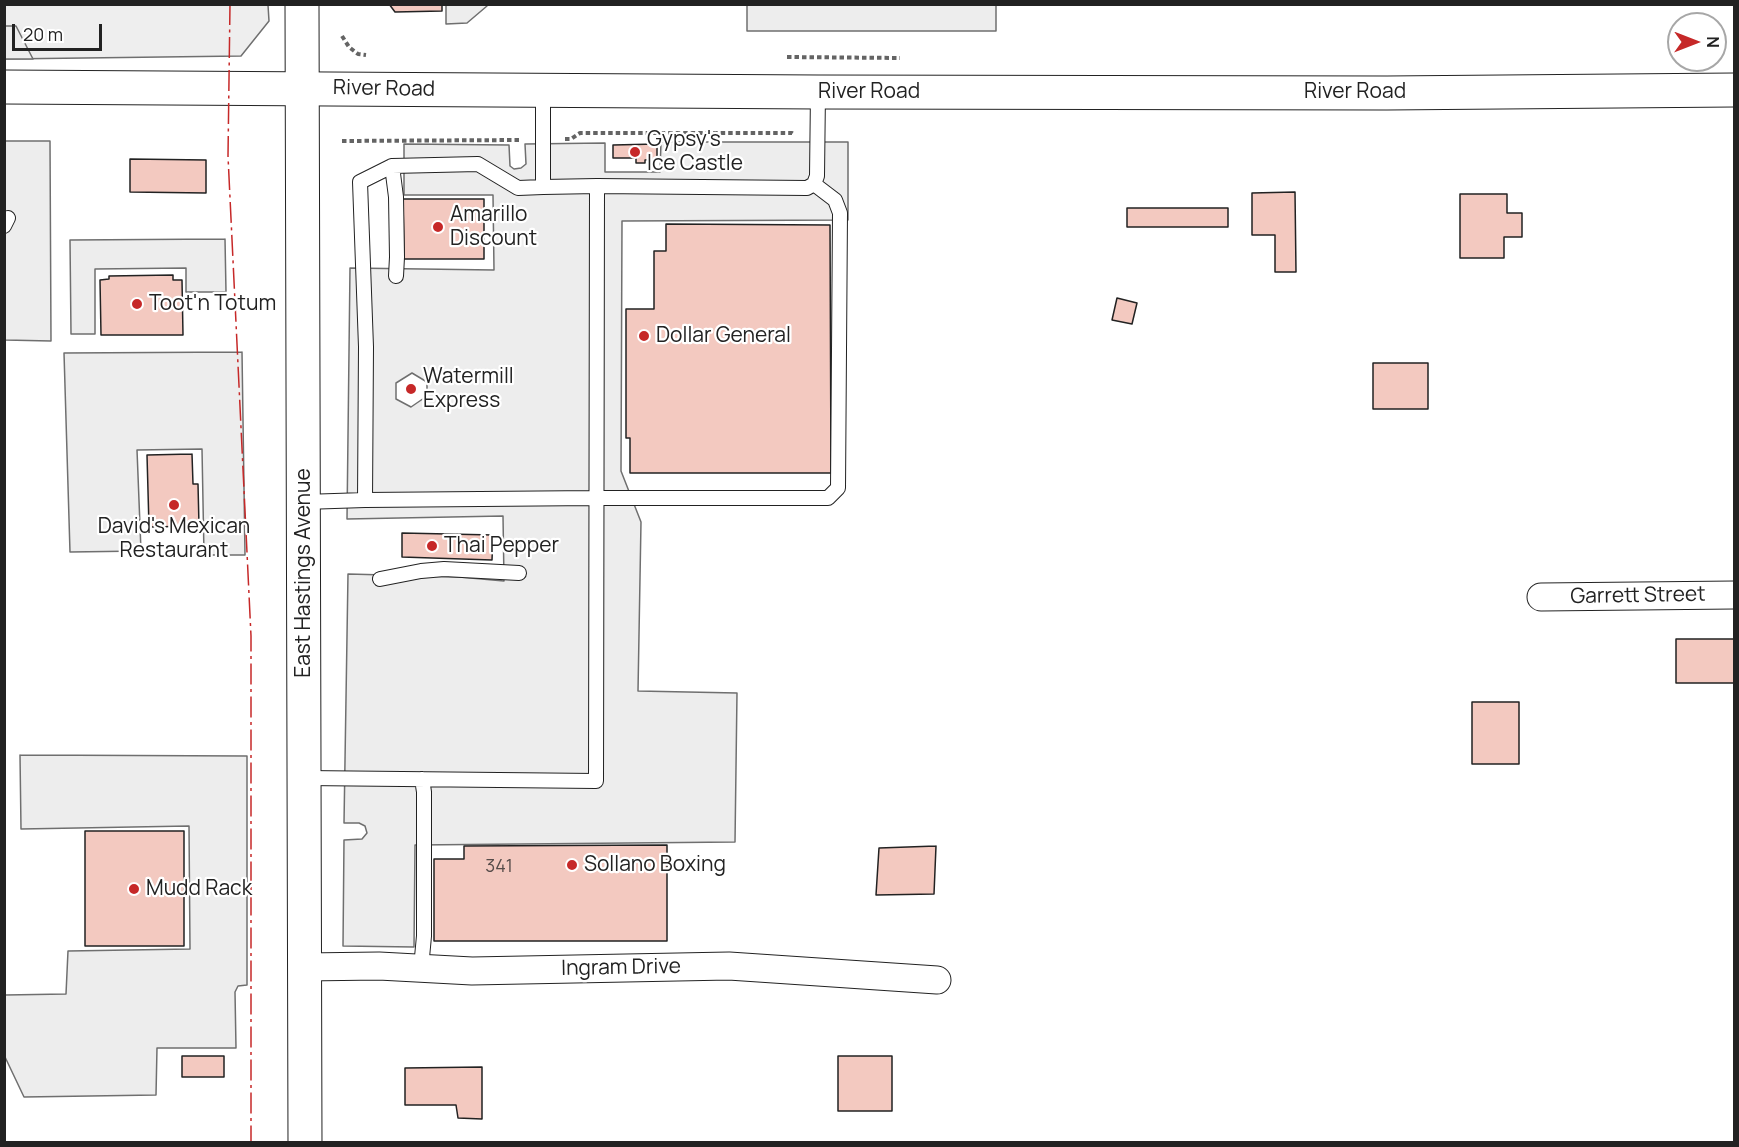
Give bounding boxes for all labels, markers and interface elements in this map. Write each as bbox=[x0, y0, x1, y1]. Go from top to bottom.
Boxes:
scale bar bbox=[15, 12, 105, 50]
north arrow bbox=[1667, 12, 1727, 72]
text: 20 m bbox=[23, 22, 63, 46]
text: N bbox=[1702, 36, 1724, 48]
street label: River Road bbox=[333, 76, 435, 102]
street label: River Road bbox=[818, 79, 920, 105]
street label: River Road bbox=[1304, 79, 1406, 105]
place label: Gypsy's Ice Castle bbox=[647, 127, 743, 177]
marker: Gypsy's Ice Castle bbox=[628, 145, 642, 159]
place label: Amarillo Discount bbox=[450, 202, 537, 252]
marker: Amarillo Discount bbox=[431, 220, 445, 234]
place label: Toot'n Totum bbox=[149, 291, 276, 317]
marker: Toot'n Totum bbox=[130, 297, 144, 311]
place label: Dollar General bbox=[656, 323, 791, 349]
marker: Dollar General bbox=[637, 329, 651, 343]
place label: Watermill Express bbox=[423, 364, 514, 414]
marker: Watermill Express bbox=[404, 382, 418, 396]
street label: East Hastings Avenue bbox=[291, 468, 317, 678]
marker: David's Mexican Restaurant bbox=[167, 498, 181, 512]
place label: David's Mexican Restaurant bbox=[98, 514, 250, 564]
place label: Thai Pepper bbox=[444, 533, 559, 559]
marker: Thai Pepper bbox=[425, 539, 439, 553]
street label: Garrett Street bbox=[1570, 582, 1706, 610]
place label: Sollano Boxing bbox=[584, 852, 726, 878]
house number: 341 bbox=[485, 856, 513, 878]
marker: Sollano Boxing bbox=[565, 858, 579, 872]
place label: Mudd Rack bbox=[146, 876, 252, 902]
marker: Mudd Rack bbox=[127, 882, 141, 896]
street label: Ingram Drive bbox=[561, 954, 681, 982]

